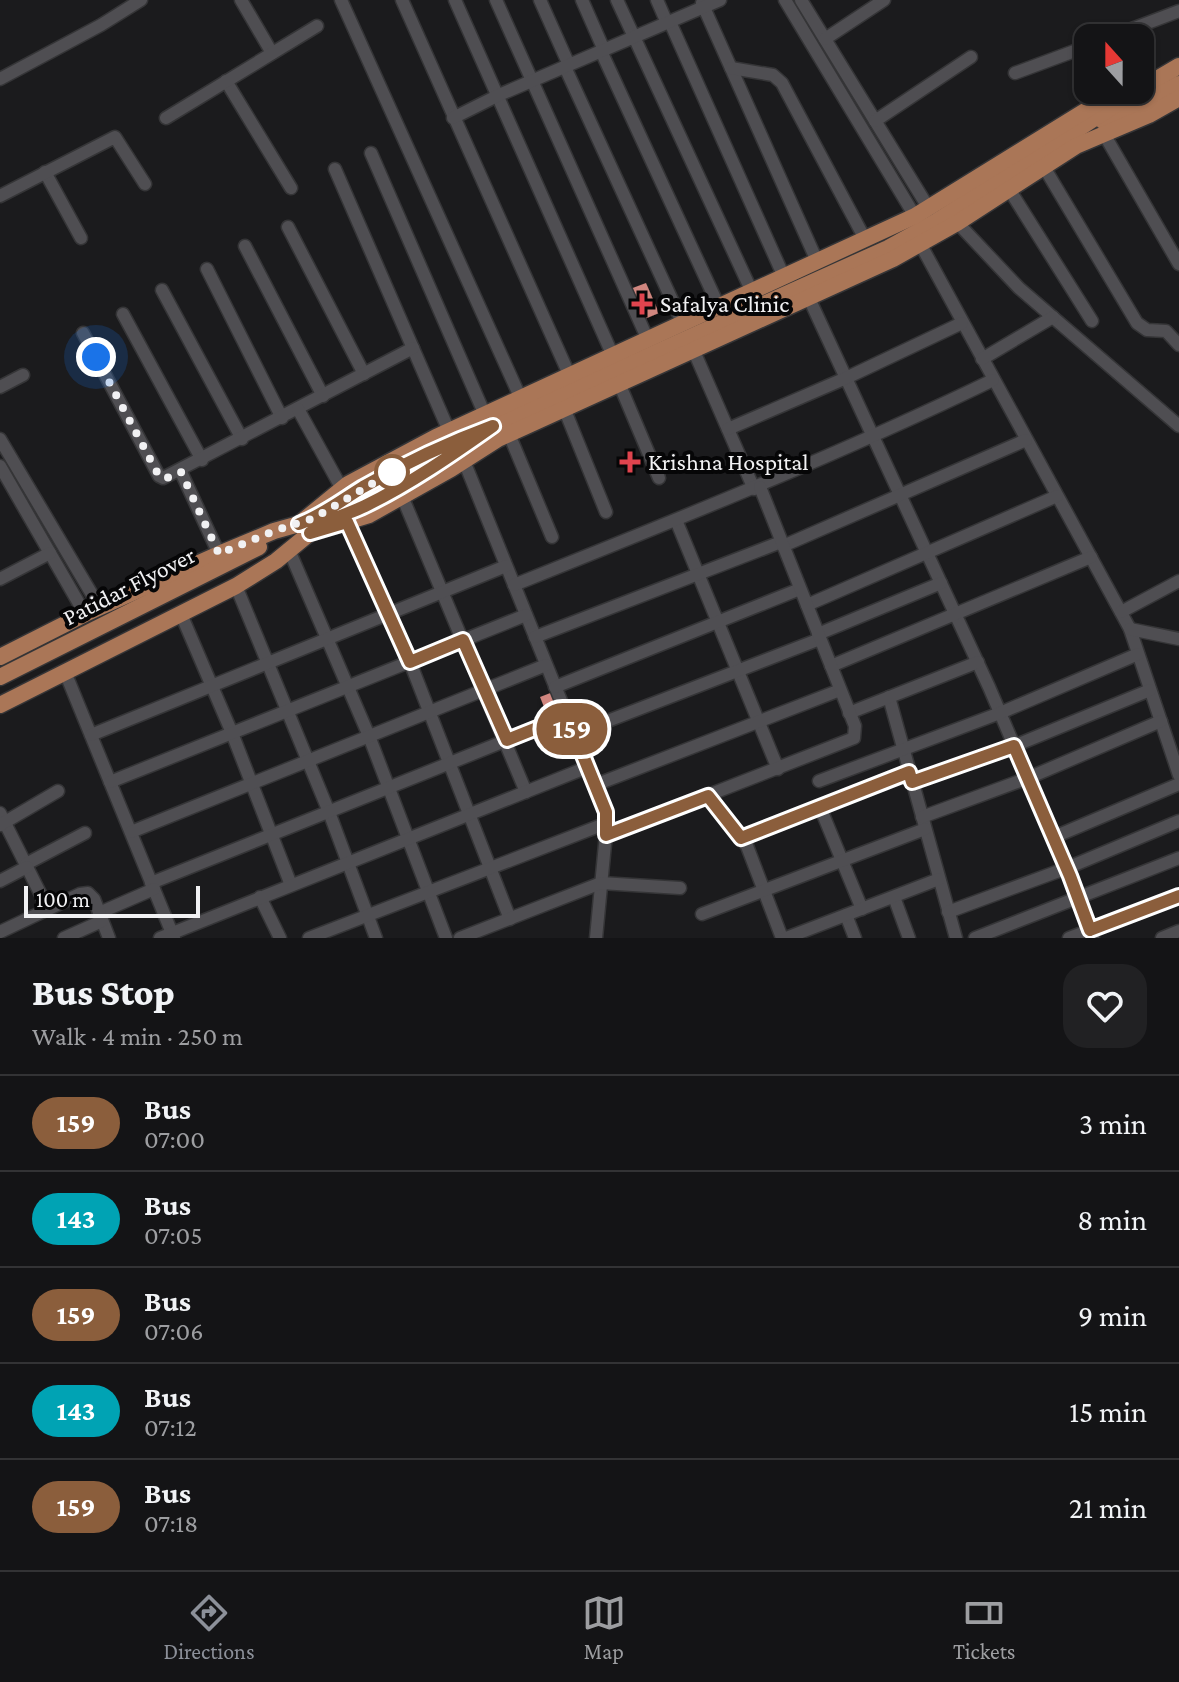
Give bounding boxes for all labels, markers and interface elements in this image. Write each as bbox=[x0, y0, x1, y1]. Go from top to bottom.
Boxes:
north arrow bbox=[1074, 24, 1154, 104]
map controls bbox=[1074, 24, 1154, 104]
place label: Safalya Clinic bbox=[660, 290, 789, 317]
marker: Safalya Clinic bbox=[631, 293, 653, 315]
your location bbox=[76, 337, 116, 377]
place label: Krishna Hospital bbox=[648, 448, 809, 475]
marker: Krishna Hospital bbox=[619, 451, 641, 473]
unlabelled marker bbox=[375, 455, 409, 489]
street label: Patidar Flyover bbox=[58, 540, 200, 630]
line badge: 159 bbox=[526, 703, 618, 755]
text: 159 bbox=[552, 713, 592, 744]
scale bar bbox=[24, 882, 200, 918]
text: 100 m bbox=[36, 887, 90, 912]
button: heart bbox=[1063, 964, 1147, 1048]
text: Bus Stop bbox=[32, 971, 175, 1013]
text: Walk · 4 min · 250 m bbox=[32, 1022, 243, 1051]
text: Bus bbox=[144, 1092, 191, 1125]
text: 159 bbox=[56, 1107, 96, 1138]
text: 3 min bbox=[1079, 1107, 1147, 1140]
text: 07:00 bbox=[144, 1125, 205, 1154]
text: Bus bbox=[144, 1188, 191, 1221]
text: 143 bbox=[57, 1203, 95, 1234]
text: 8 min bbox=[1077, 1203, 1147, 1236]
text: 07:05 bbox=[144, 1221, 203, 1250]
text: Bus bbox=[144, 1284, 191, 1317]
text: 159 bbox=[56, 1299, 96, 1330]
text: 9 min bbox=[1078, 1299, 1147, 1332]
text: 07:06 bbox=[144, 1317, 204, 1346]
text: Bus bbox=[144, 1380, 191, 1413]
text: 143 bbox=[57, 1395, 95, 1426]
text: 15 min bbox=[1069, 1395, 1147, 1428]
text: 07:12 bbox=[144, 1413, 197, 1442]
text: Bus bbox=[144, 1476, 191, 1509]
text: 159 bbox=[56, 1491, 96, 1522]
text: 21 min bbox=[1069, 1491, 1147, 1524]
text: 07:18 bbox=[144, 1509, 198, 1538]
tab: Directions bbox=[164, 1591, 255, 1664]
tab: Map bbox=[582, 1591, 626, 1664]
tab: Tickets bbox=[953, 1591, 1015, 1664]

